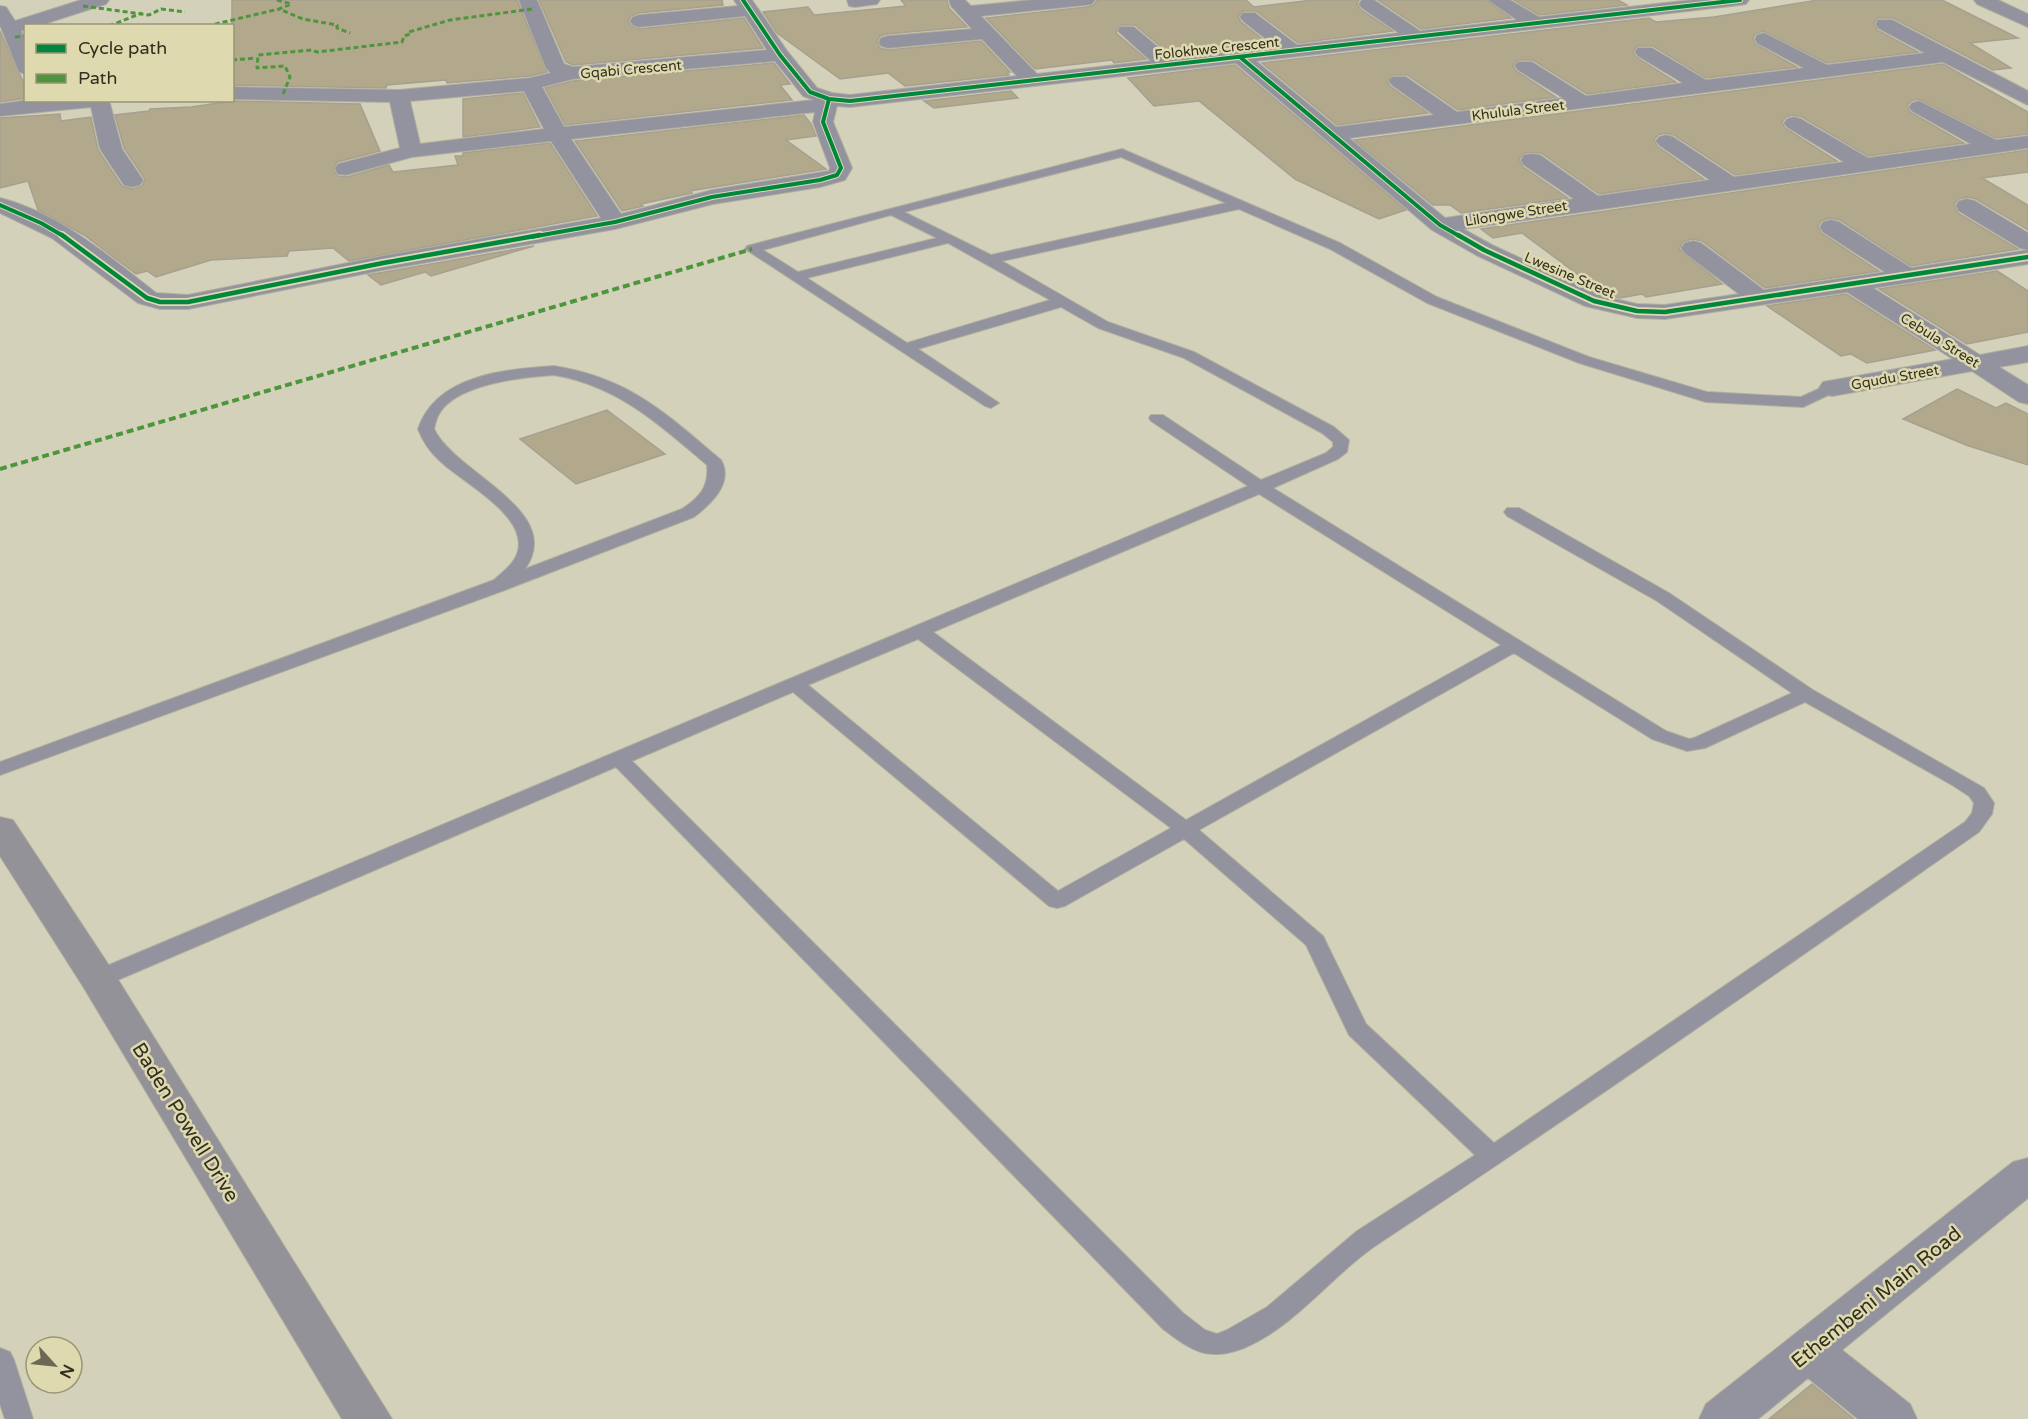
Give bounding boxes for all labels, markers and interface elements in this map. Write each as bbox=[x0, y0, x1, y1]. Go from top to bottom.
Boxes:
legend bbox=[24, 24, 234, 102]
street label: Folokhwe Crescent bbox=[1154, 33, 1281, 64]
text: Cycle path bbox=[78, 37, 167, 59]
street label: Gqabi Crescent bbox=[580, 57, 683, 82]
text: Path bbox=[78, 67, 117, 89]
street label: Khulula Street bbox=[1471, 96, 1566, 125]
street label: Lilongwe Street bbox=[1464, 197, 1569, 230]
street label: Lwesine Street bbox=[1522, 249, 1618, 303]
street label: Cebula Street bbox=[1897, 309, 1983, 372]
street label: Gqudu Street bbox=[1850, 361, 1941, 394]
street label: Baden Powell Drive bbox=[126, 1039, 244, 1207]
street label: Ethembeni Main Road bbox=[1787, 1222, 1966, 1374]
north arrow bbox=[24, 1335, 84, 1395]
text: N bbox=[55, 1361, 78, 1382]

